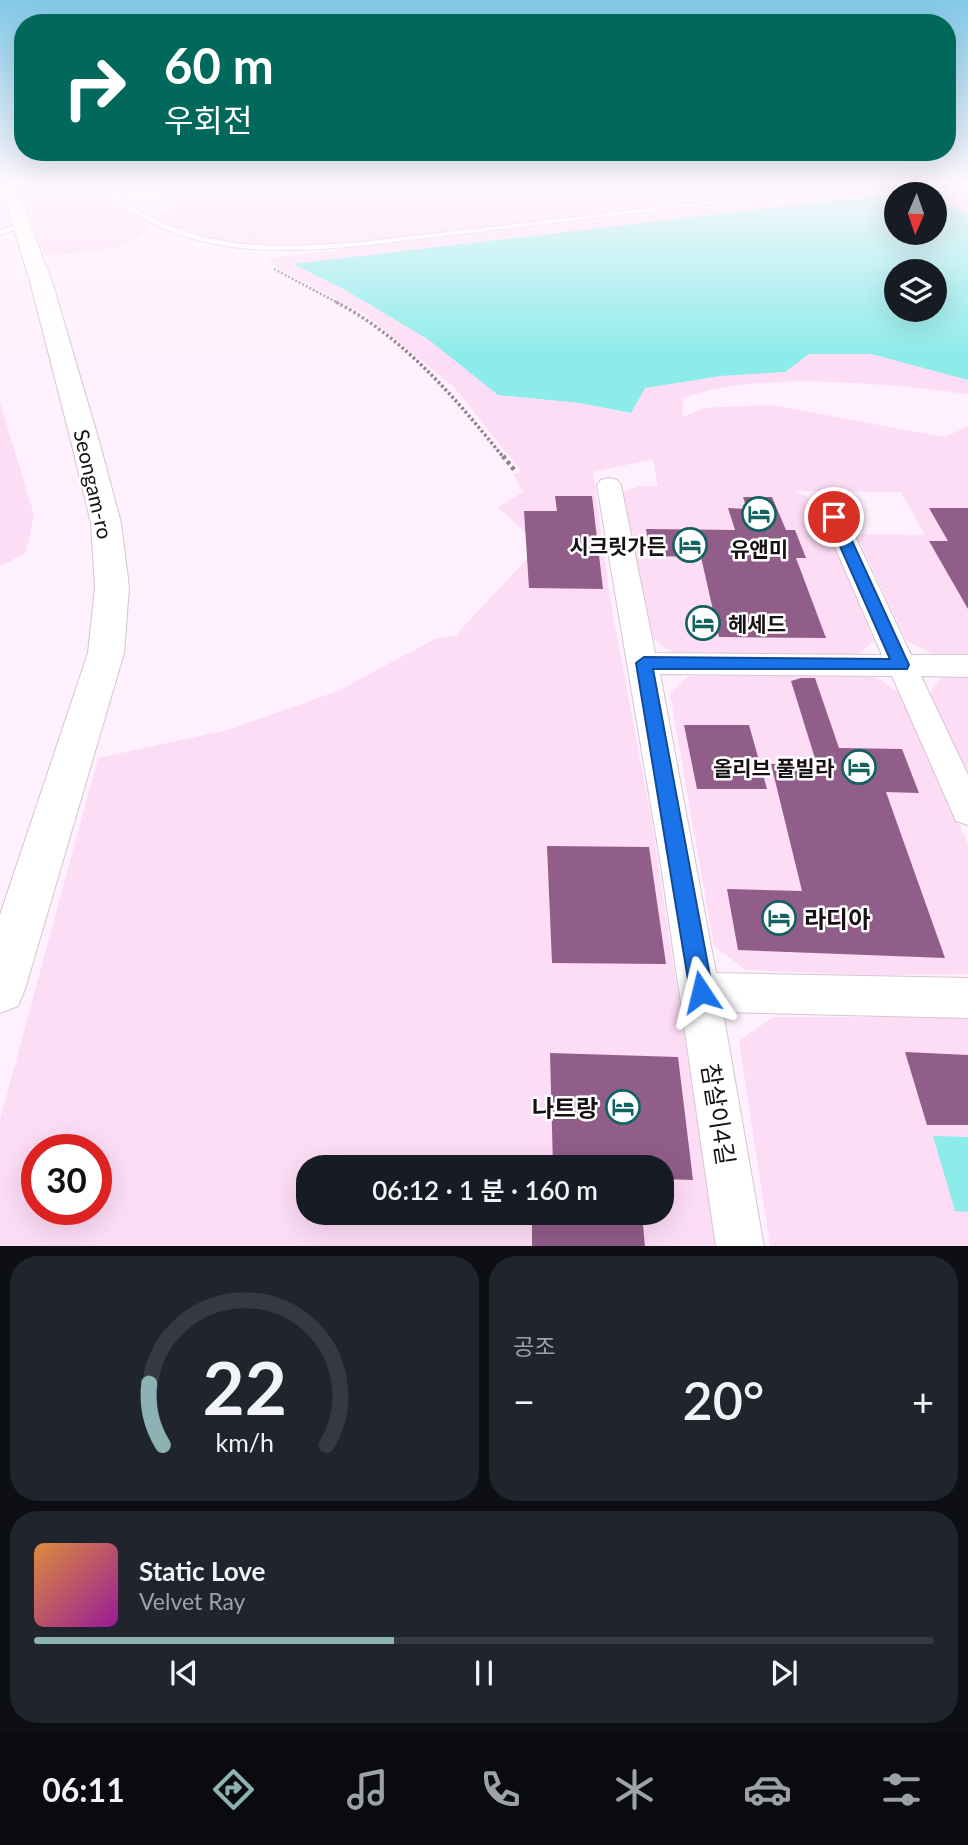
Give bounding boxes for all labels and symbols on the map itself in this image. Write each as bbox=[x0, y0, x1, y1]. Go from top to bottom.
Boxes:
north arrow bbox=[884, 182, 947, 245]
street label: Seongam-ro bbox=[69, 427, 119, 541]
pin bbox=[804, 487, 864, 547]
hotel icon: 유앤미 bbox=[740, 495, 778, 533]
hotel icon: 시크릿가든 bbox=[671, 526, 709, 564]
place label: 시크릿가든 bbox=[569, 533, 666, 558]
place label: 유앤미 bbox=[730, 536, 788, 561]
hotel icon: 헤세드 bbox=[684, 604, 722, 642]
place label: 헤세드 bbox=[728, 611, 786, 636]
hotel icon: 올리브 풀빌라 bbox=[840, 748, 878, 786]
place label: 올리브 풀빌라 bbox=[713, 755, 835, 780]
hotel icon: 라디아 bbox=[760, 899, 798, 937]
place label: 라디아 bbox=[804, 904, 870, 933]
position arrow bbox=[664, 955, 738, 1029]
street label: 참살이4길 bbox=[697, 1061, 741, 1167]
hotel icon: 나트랑 bbox=[604, 1088, 642, 1126]
place label: 나트랑 bbox=[532, 1093, 598, 1122]
speed limit sign: 30 bbox=[21, 1134, 112, 1225]

